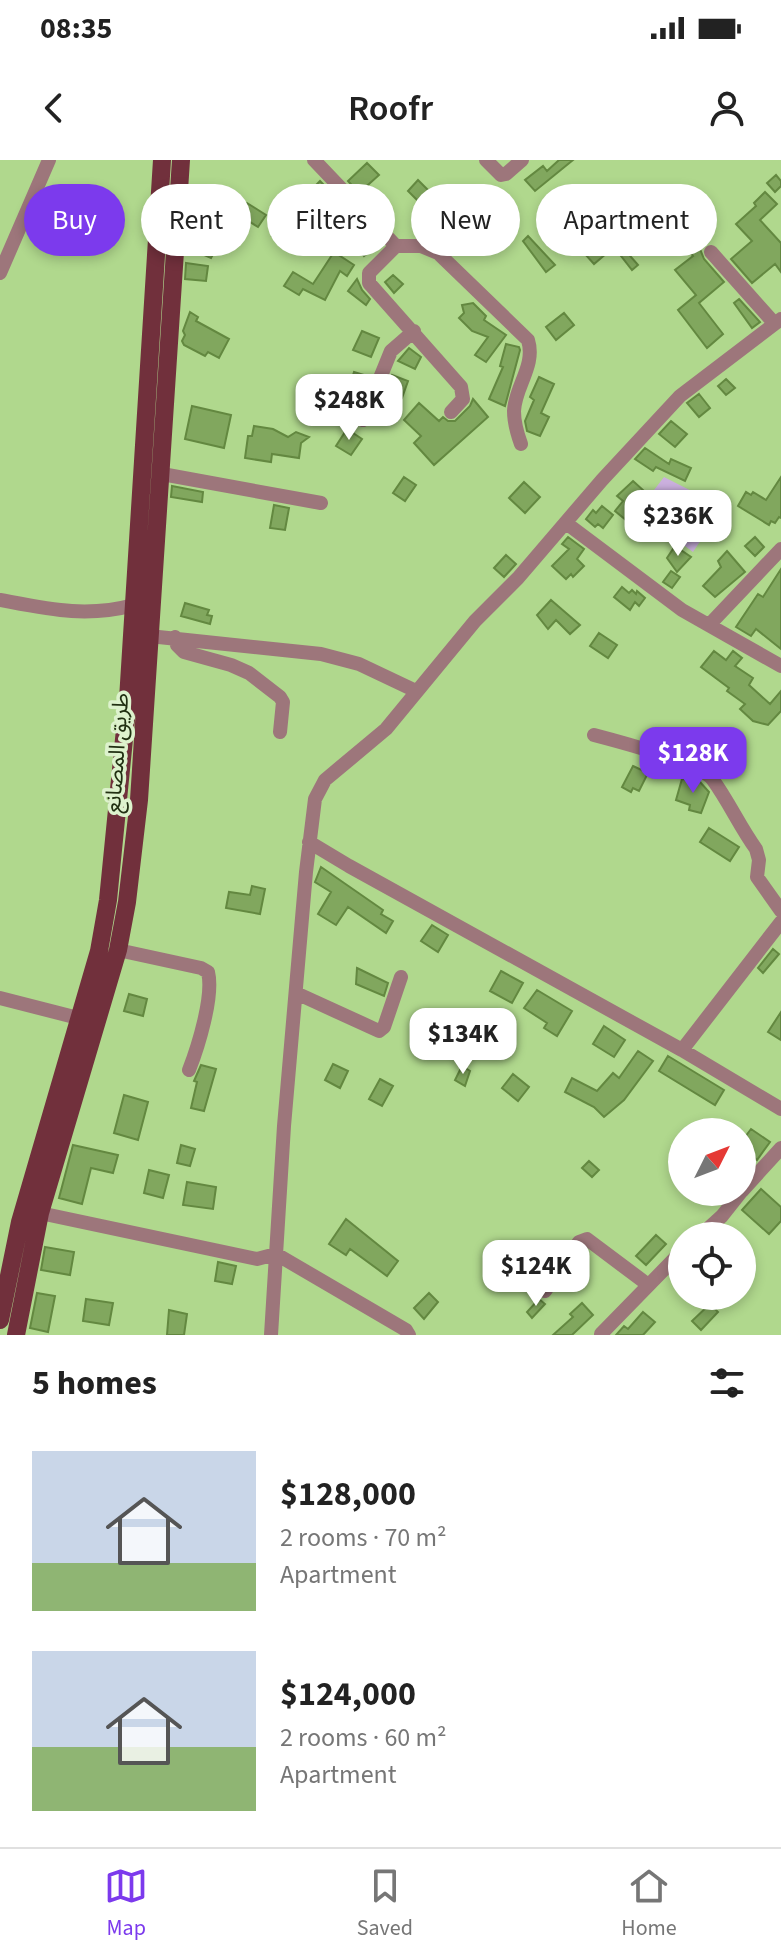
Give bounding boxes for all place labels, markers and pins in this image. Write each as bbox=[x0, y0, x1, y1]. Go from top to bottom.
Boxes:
pin: $248K bbox=[293, 374, 405, 442]
pin: $236K bbox=[622, 490, 734, 558]
pin: $128K bbox=[637, 727, 749, 795]
pin: $134K bbox=[407, 1008, 519, 1076]
pin: $124K bbox=[480, 1240, 592, 1308]

